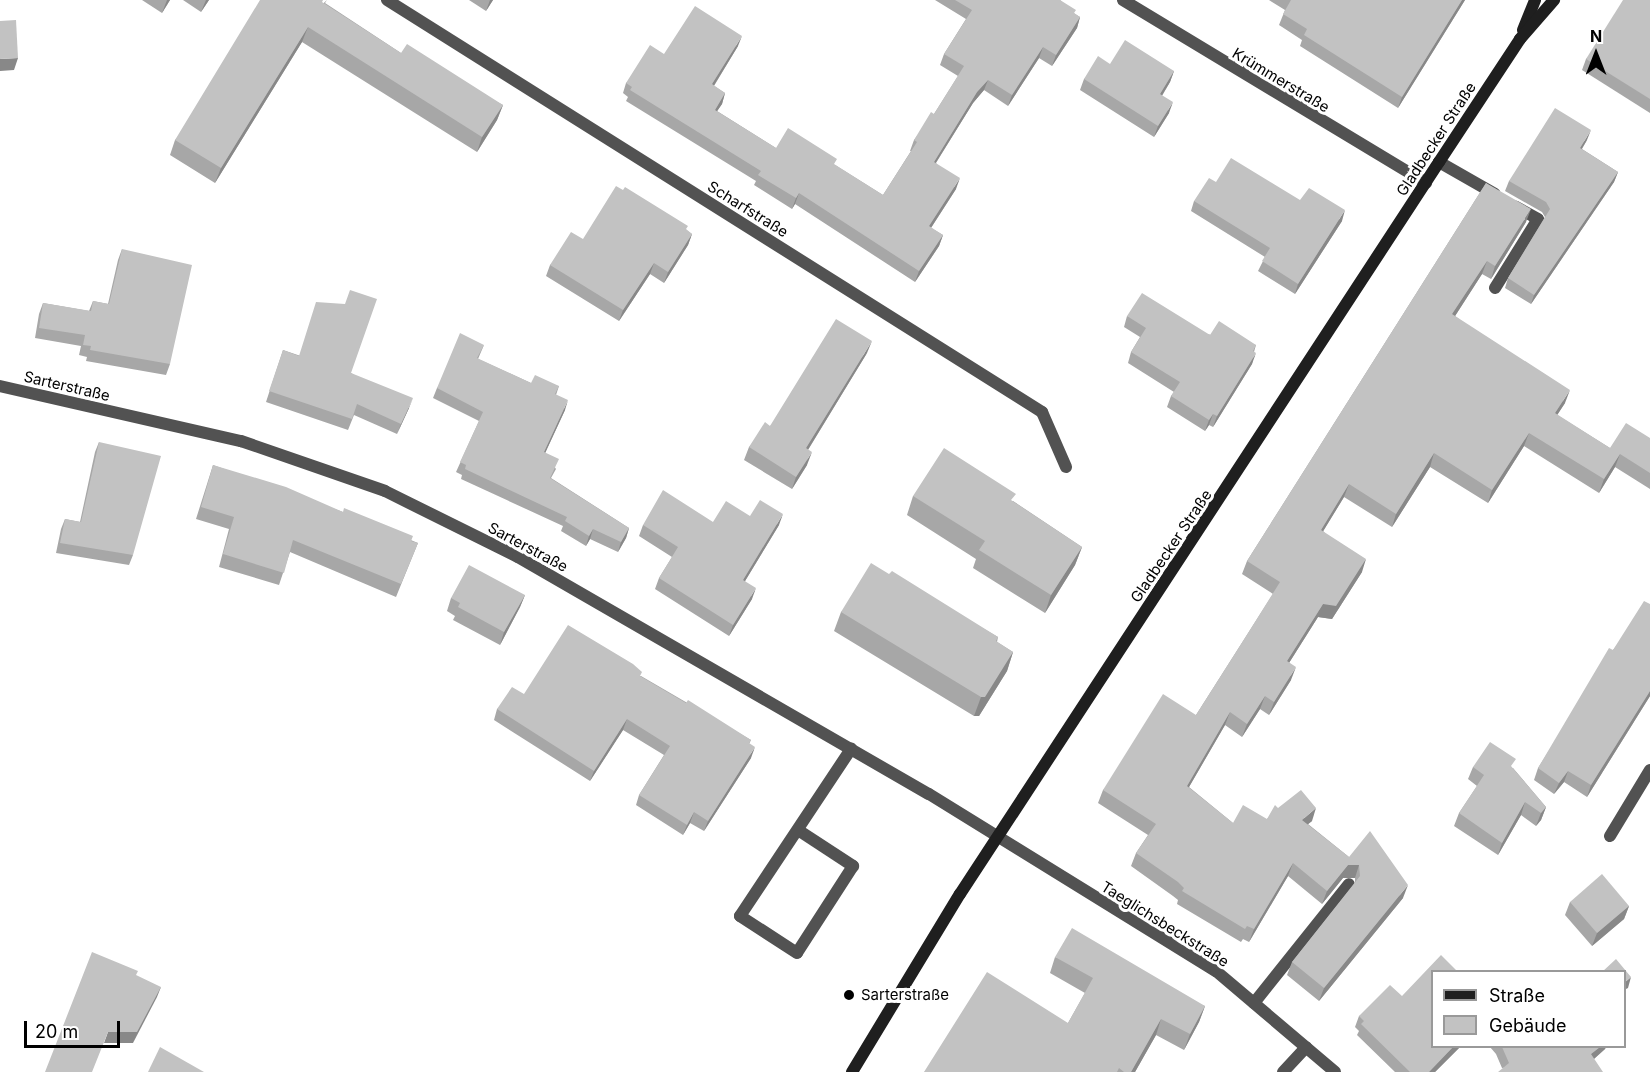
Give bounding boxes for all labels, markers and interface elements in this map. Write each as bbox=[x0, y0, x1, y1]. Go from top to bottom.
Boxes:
north arrow bbox=[1566, 24, 1626, 84]
text: N bbox=[1590, 26, 1602, 46]
street label: Krümmerstraße bbox=[1229, 44, 1333, 116]
street label: Gladbecker Straße bbox=[1392, 79, 1480, 199]
street label: Scharfstraße bbox=[704, 177, 792, 241]
street label: Sarterstraße bbox=[22, 367, 112, 405]
street label: Gladbecker Straße bbox=[1127, 486, 1215, 606]
street label: Sarterstraße bbox=[485, 518, 571, 576]
street label: Taeglichsbeckstraße bbox=[1098, 877, 1232, 971]
legend bbox=[1431, 970, 1626, 1048]
text: Straße bbox=[1489, 985, 1545, 1006]
place label: Sarterstraße bbox=[861, 986, 949, 1004]
marker: Sarterstraße bbox=[842, 988, 856, 1002]
scale bar bbox=[27, 1009, 123, 1047]
text: Gebäude bbox=[1489, 1015, 1566, 1036]
text: 20 m bbox=[35, 1021, 78, 1042]

